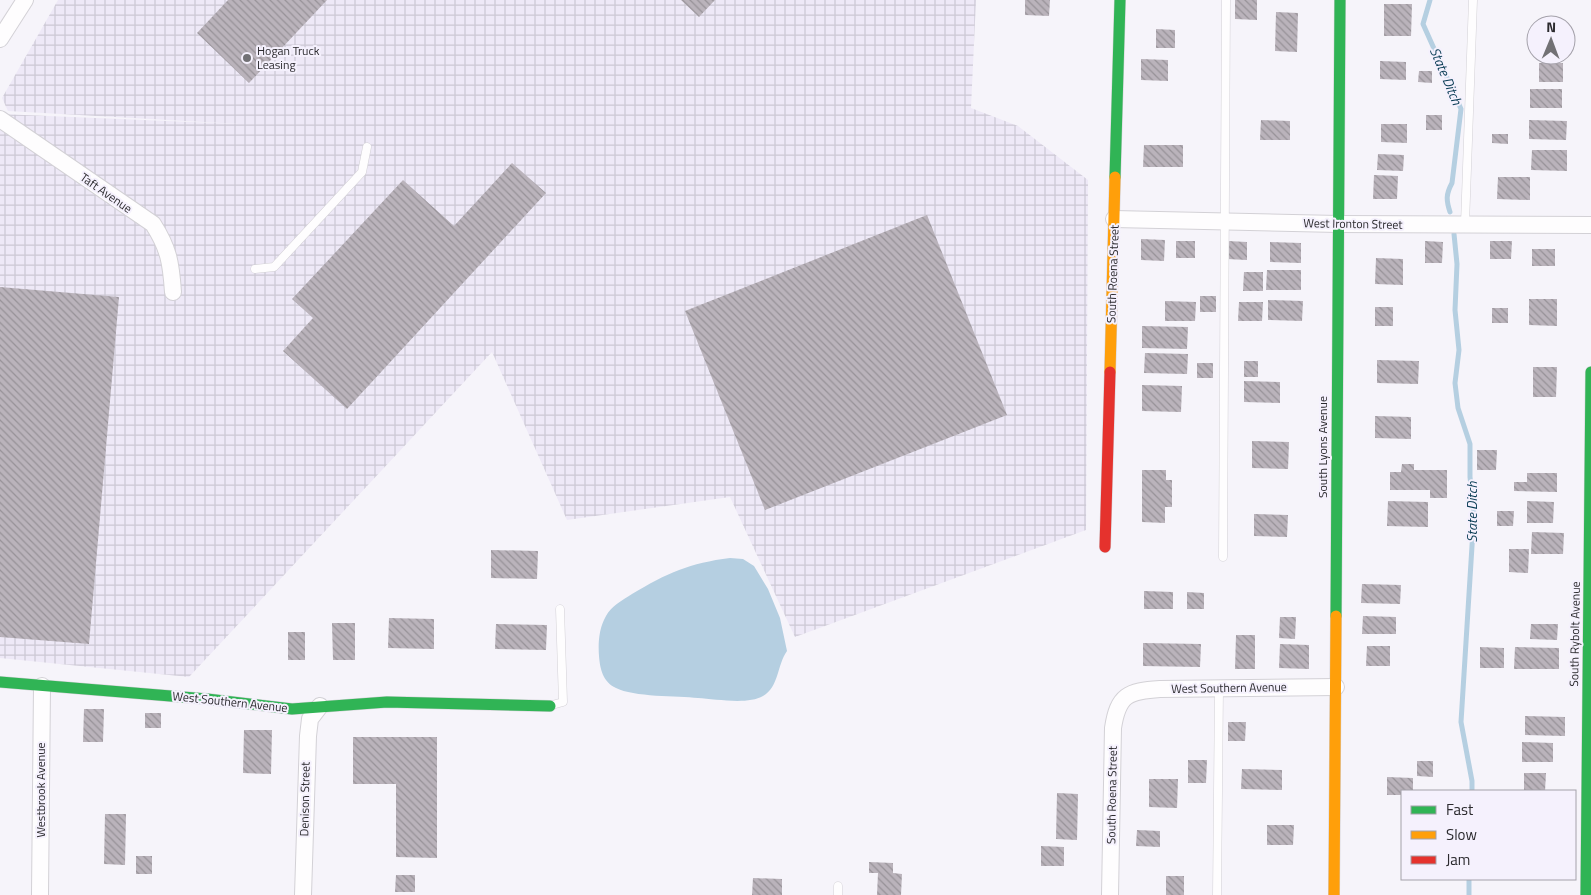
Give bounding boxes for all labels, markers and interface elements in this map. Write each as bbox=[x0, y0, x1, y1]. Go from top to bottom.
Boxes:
north arrow bbox=[1526, 15, 1576, 65]
text: N bbox=[1546, 16, 1556, 37]
place label: Hogan Truck Leasing bbox=[257, 41, 320, 74]
water label: State Ditch bbox=[1425, 44, 1468, 109]
marker: Hogan Truck Leasing bbox=[241, 52, 253, 64]
street label: Taft Avenue bbox=[76, 168, 136, 217]
street label: West Ironton Street bbox=[1303, 213, 1404, 234]
street label: South Roena Street bbox=[1101, 224, 1124, 323]
street label: South Lyons Avenue bbox=[1313, 396, 1332, 498]
water label: State Ditch bbox=[1461, 481, 1482, 542]
street label: South Rybolt Avenue bbox=[1564, 581, 1585, 687]
street label: West Southern Avenue bbox=[1171, 677, 1287, 698]
street label: West Southern Avenue bbox=[172, 686, 289, 717]
street label: Westbrook Avenue bbox=[31, 742, 50, 838]
street label: South Roena Street bbox=[1101, 745, 1122, 844]
street label: Denison Street bbox=[294, 761, 315, 837]
legend bbox=[1401, 790, 1576, 880]
text: Fast bbox=[1446, 798, 1474, 821]
text: Slow bbox=[1446, 823, 1477, 846]
text: Jam bbox=[1446, 848, 1470, 871]

